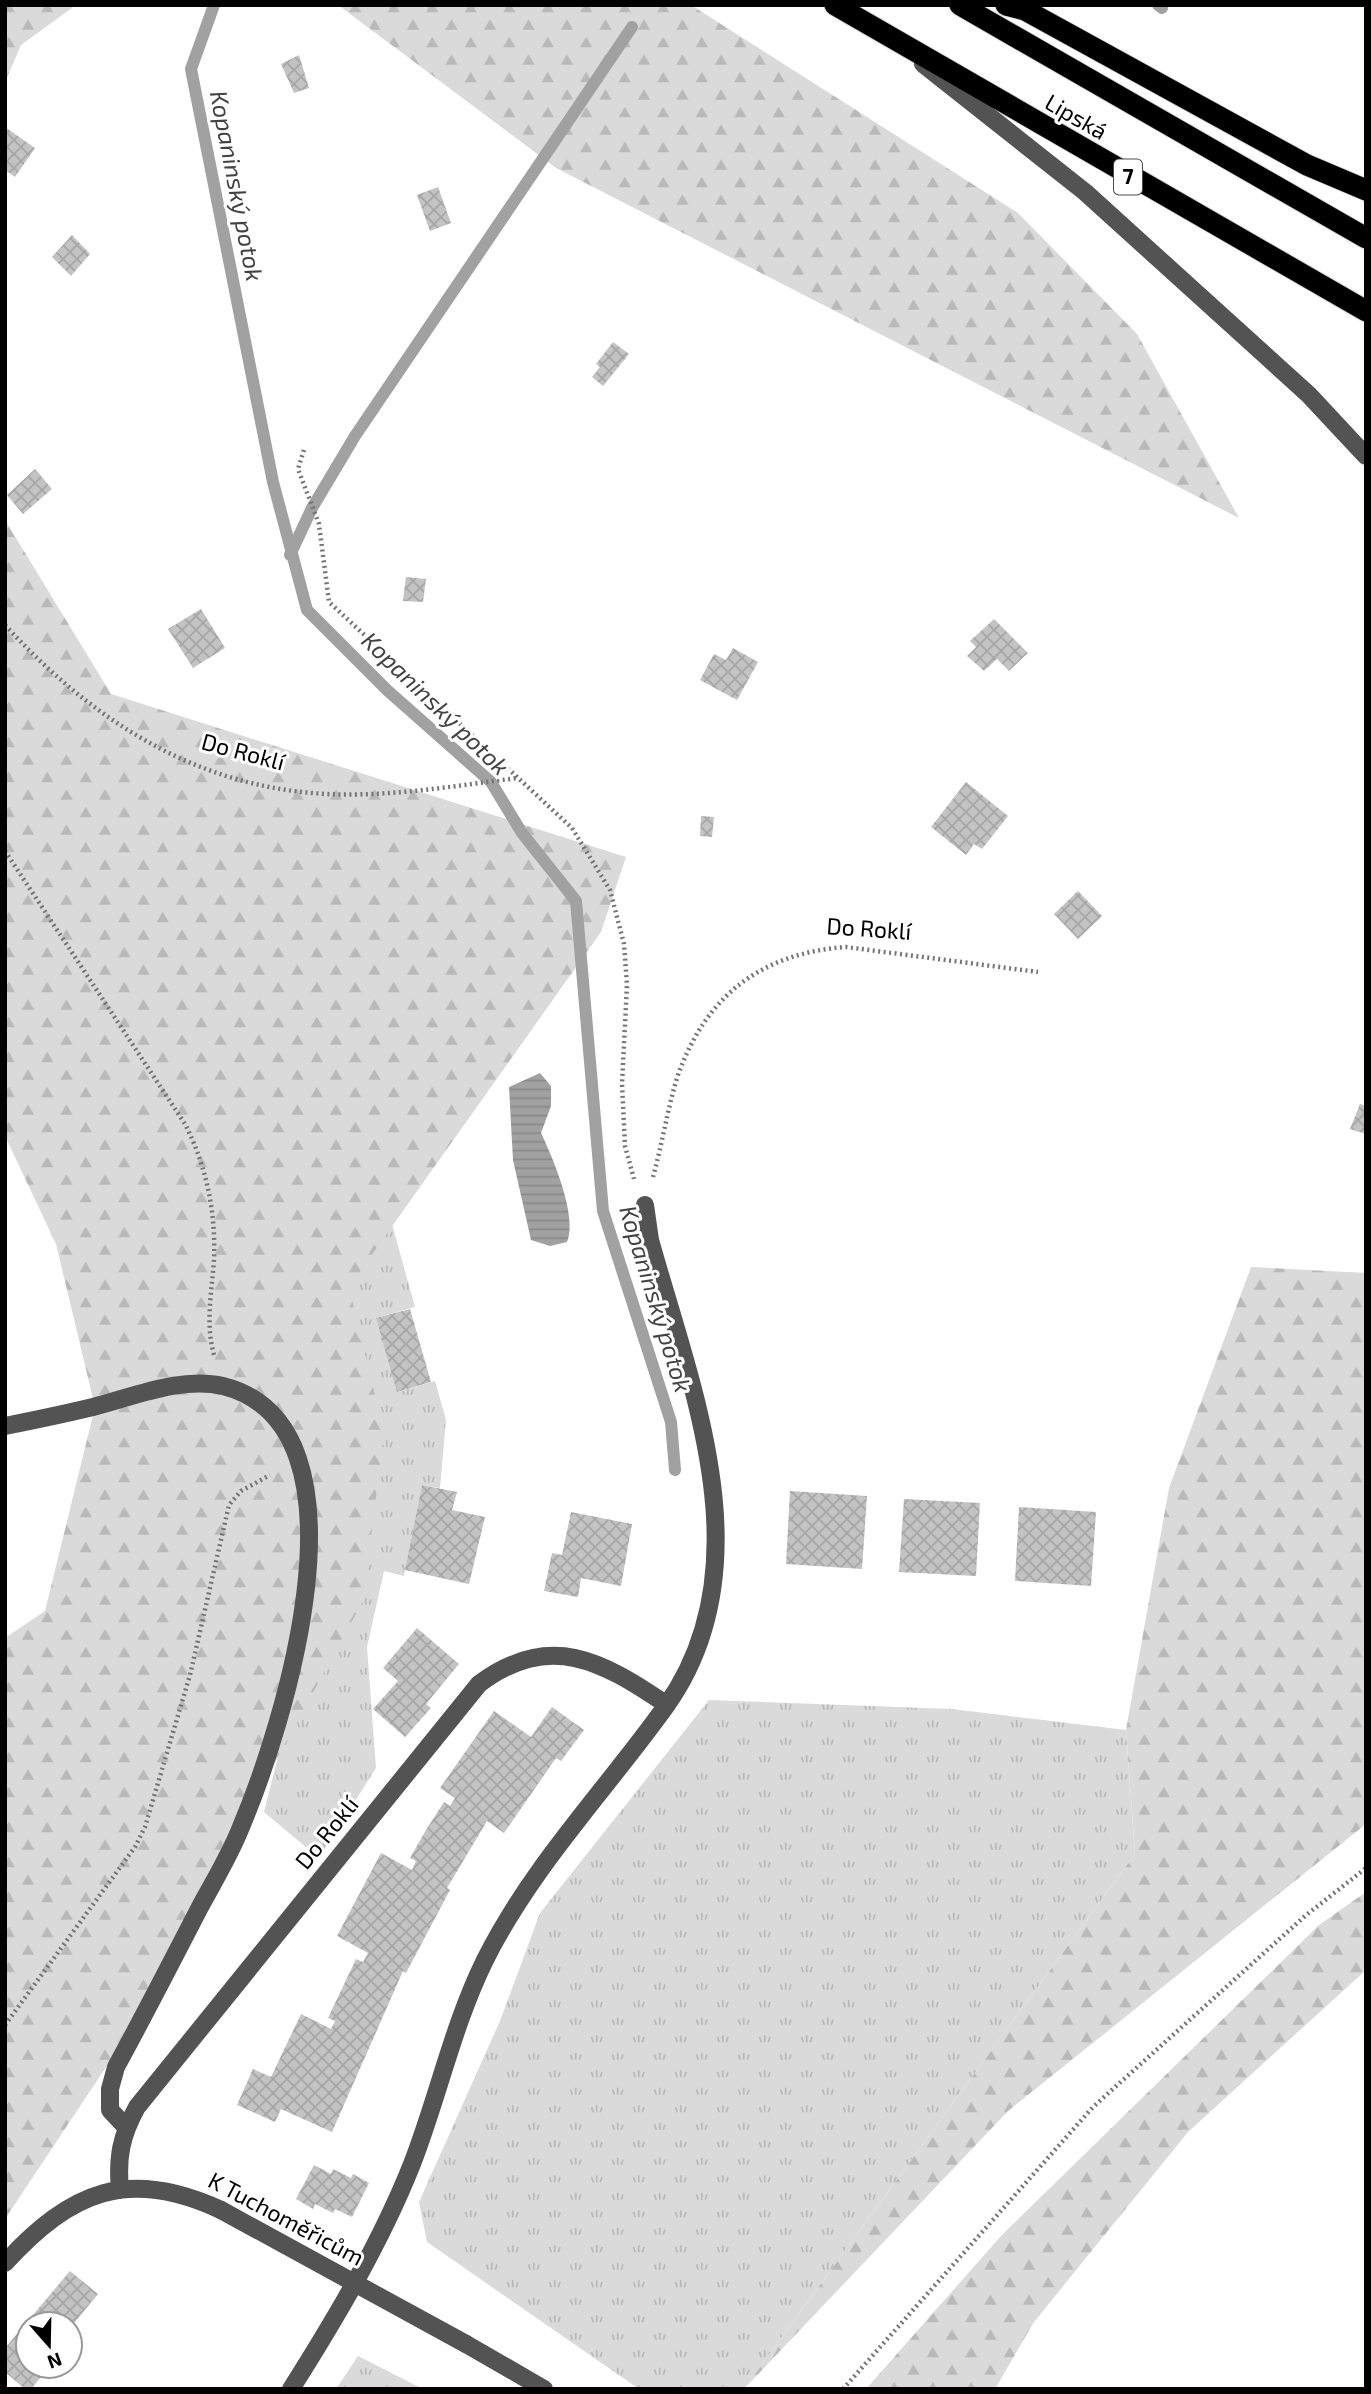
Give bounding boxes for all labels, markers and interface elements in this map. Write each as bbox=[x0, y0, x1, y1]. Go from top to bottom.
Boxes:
street label: Lipská bbox=[1041, 87, 1112, 145]
water label: Kopaninský potok bbox=[205, 88, 270, 284]
road number: 7 bbox=[1114, 160, 1142, 194]
water label: Kopaninský potok bbox=[356, 625, 516, 781]
street label: Do Roklí bbox=[199, 727, 289, 776]
street label: Do Roklí bbox=[826, 911, 914, 945]
water label: Kopaninský potok bbox=[614, 1202, 699, 1395]
street label: Do Roklí bbox=[289, 1790, 365, 1874]
street label: K Tuchoměřicům bbox=[204, 2165, 369, 2271]
north arrow bbox=[14, 2310, 84, 2380]
text: N bbox=[45, 2348, 65, 2375]

